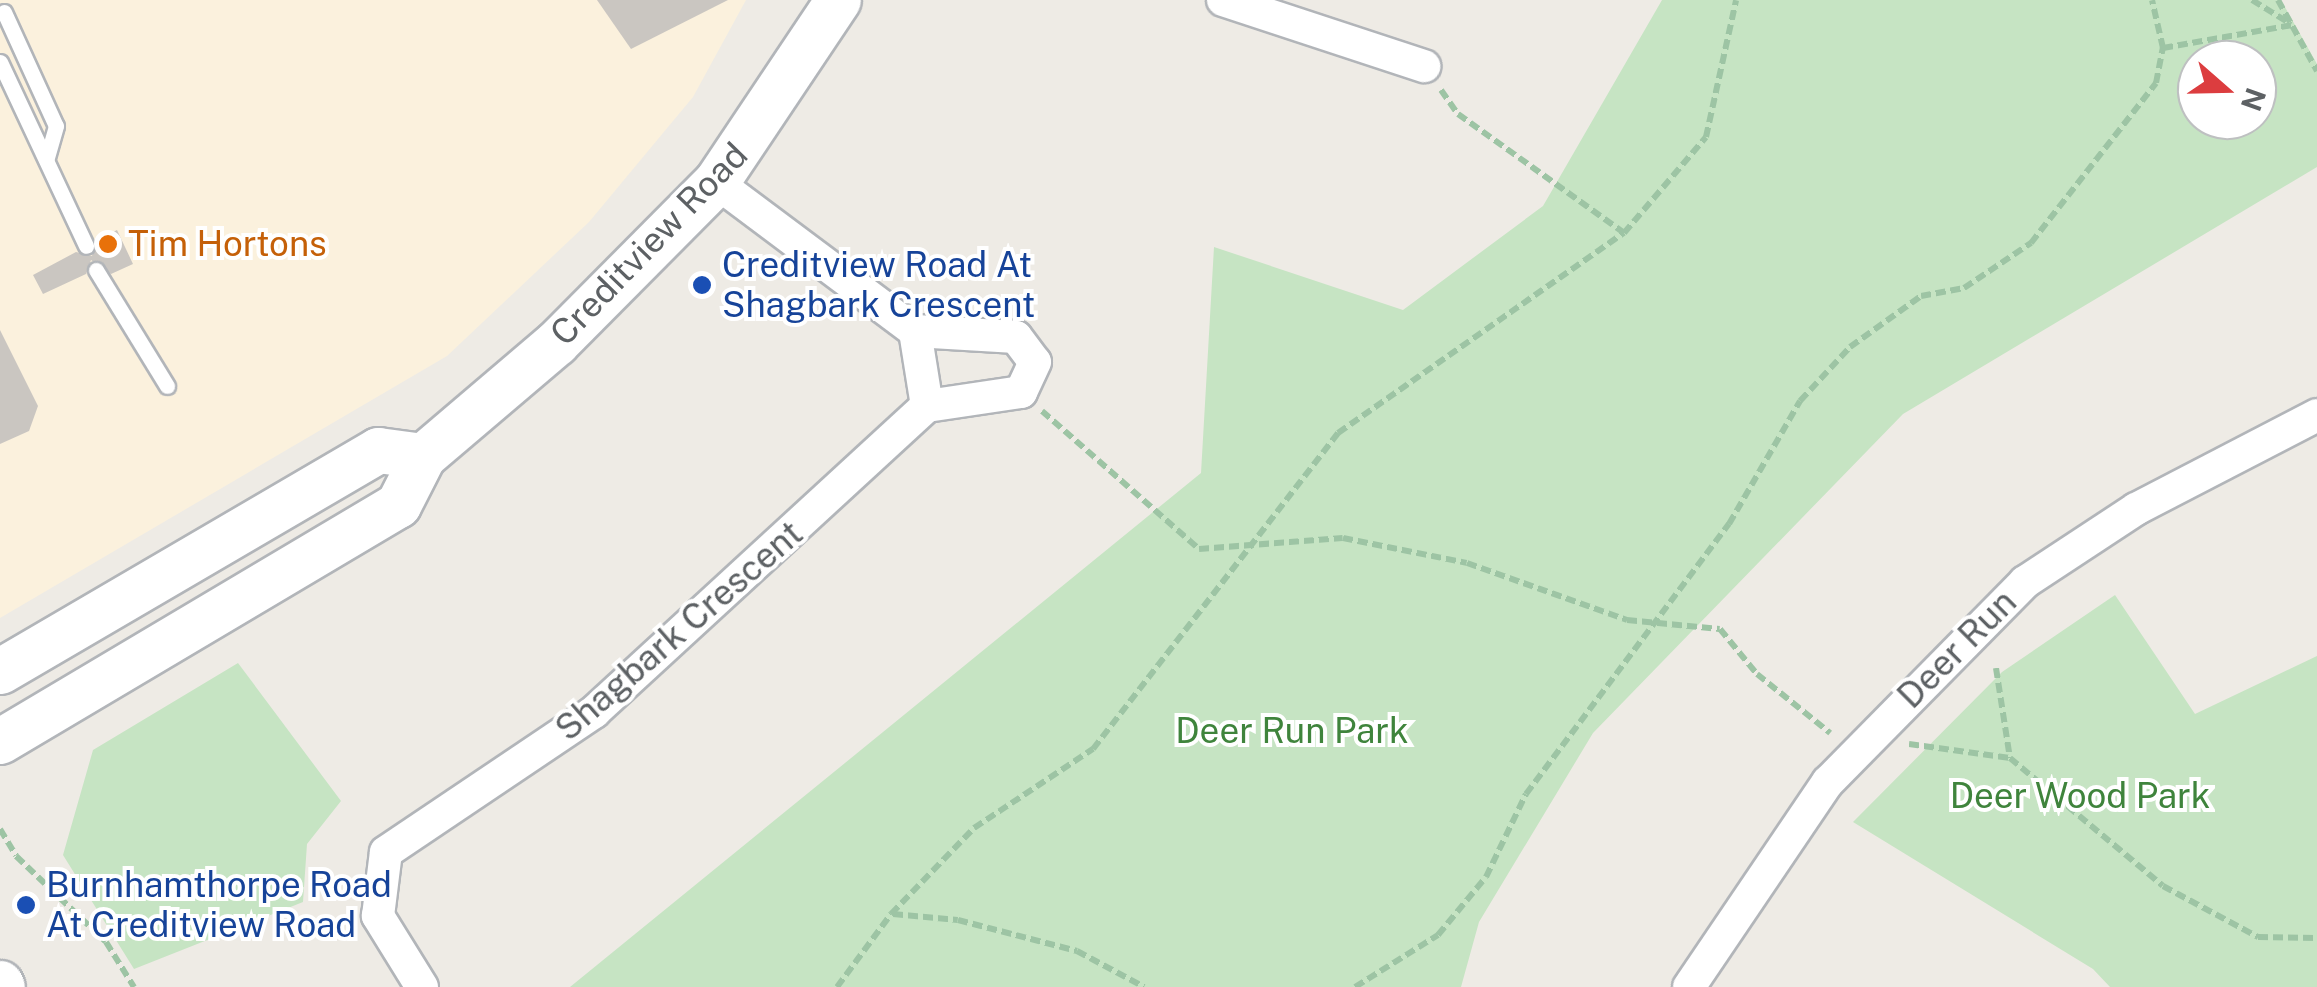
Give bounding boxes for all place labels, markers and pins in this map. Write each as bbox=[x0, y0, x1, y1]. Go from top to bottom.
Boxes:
place label: Tim Hortons bbox=[128, 223, 327, 265]
marker: Tim Hortons bbox=[97, 233, 119, 255]
place label: Creditview Road At Shagbark Crescent bbox=[722, 244, 1035, 326]
marker: Creditview Road At Shagbark Crescent bbox=[691, 274, 713, 296]
place label: Burnhamthorpe Road At Creditview Road bbox=[46, 864, 392, 946]
marker: Burnhamthorpe Road At Creditview Road bbox=[15, 894, 37, 916]

